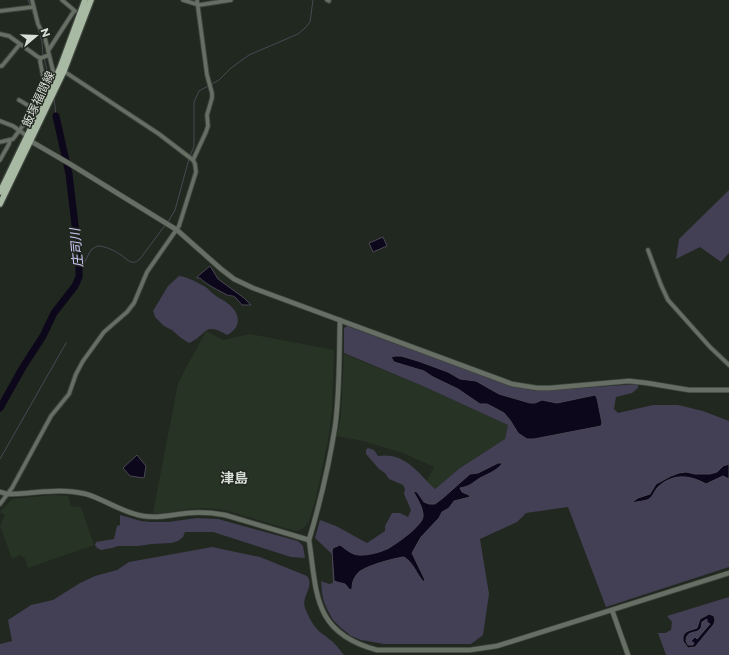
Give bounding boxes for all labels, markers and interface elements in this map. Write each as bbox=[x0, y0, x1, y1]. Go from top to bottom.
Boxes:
north arrow bbox=[16, 16, 56, 56]
text: N bbox=[37, 26, 54, 39]
street label: 飯塚福間線 bbox=[19, 69, 57, 129]
water label: 庄司川 bbox=[66, 226, 86, 268]
district label: 津島 bbox=[220, 469, 248, 487]

